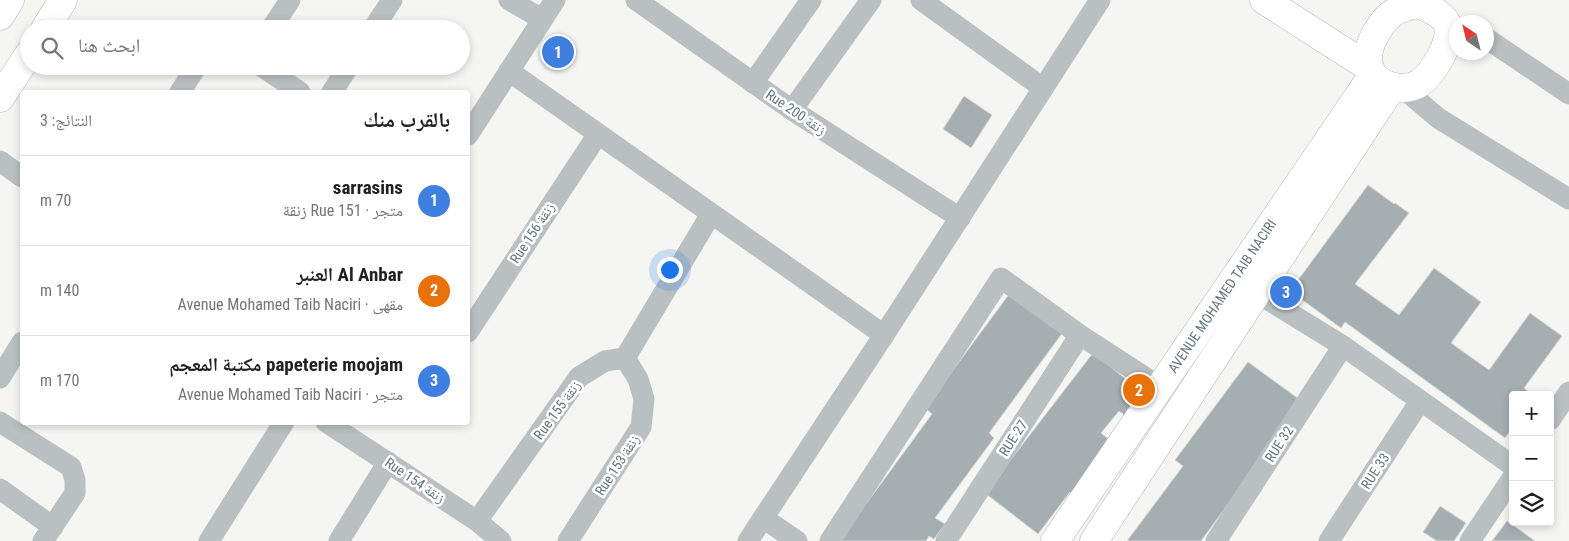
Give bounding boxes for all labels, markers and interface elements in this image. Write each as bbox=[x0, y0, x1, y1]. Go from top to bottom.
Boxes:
north arrow bbox=[1449, 15, 1494, 60]
search box bbox=[20, 20, 470, 75]
pin: 1 bbox=[542, 33, 574, 71]
icon: search bbox=[38, 34, 66, 62]
text: ابحث هنا bbox=[78, 34, 140, 57]
street label: Rue 200 زنقة bbox=[762, 86, 829, 139]
text: بالقرب منك bbox=[363, 108, 450, 132]
text: النتائج: 3 bbox=[40, 111, 92, 130]
text: sarrasins bbox=[333, 176, 403, 199]
text: 70 m bbox=[40, 191, 72, 210]
text: 1 bbox=[430, 191, 438, 210]
street label: Rue 156 زنقة bbox=[507, 200, 558, 267]
text: متجر · Rue 151 زنقة bbox=[283, 201, 403, 220]
street label: AVENUE MOHAMED TAIB NACIRI bbox=[1165, 216, 1279, 376]
your location bbox=[657, 257, 683, 283]
text: Al Anbar العنبر bbox=[297, 263, 403, 286]
pin: 3 bbox=[1270, 273, 1302, 311]
text: 140 m bbox=[40, 281, 79, 300]
text: 2 bbox=[430, 281, 438, 300]
text: مقهى · Avenue Mohamed Taib Naciri bbox=[178, 295, 403, 314]
text: papeterie moojam مكتبة المعجم bbox=[169, 353, 403, 376]
text: 170 m bbox=[40, 371, 79, 390]
text: 3 bbox=[430, 371, 438, 390]
pin: 2 bbox=[1123, 371, 1155, 409]
street label: Rue 155 زنقة bbox=[530, 377, 585, 443]
text: متجر · Avenue Mohamed Taib Naciri bbox=[178, 385, 403, 404]
map controls bbox=[1509, 391, 1554, 526]
button: + bbox=[1509, 391, 1554, 436]
street label: RUE 27 bbox=[996, 417, 1030, 459]
street label: RUE 32 bbox=[1262, 423, 1296, 465]
street label: Rue 153 زنقة bbox=[592, 432, 643, 499]
button: − bbox=[1509, 436, 1554, 481]
street label: RUE 33 bbox=[1358, 450, 1392, 492]
street label: Rue 154 زنقة bbox=[381, 454, 448, 507]
button: layers bbox=[1509, 481, 1554, 526]

